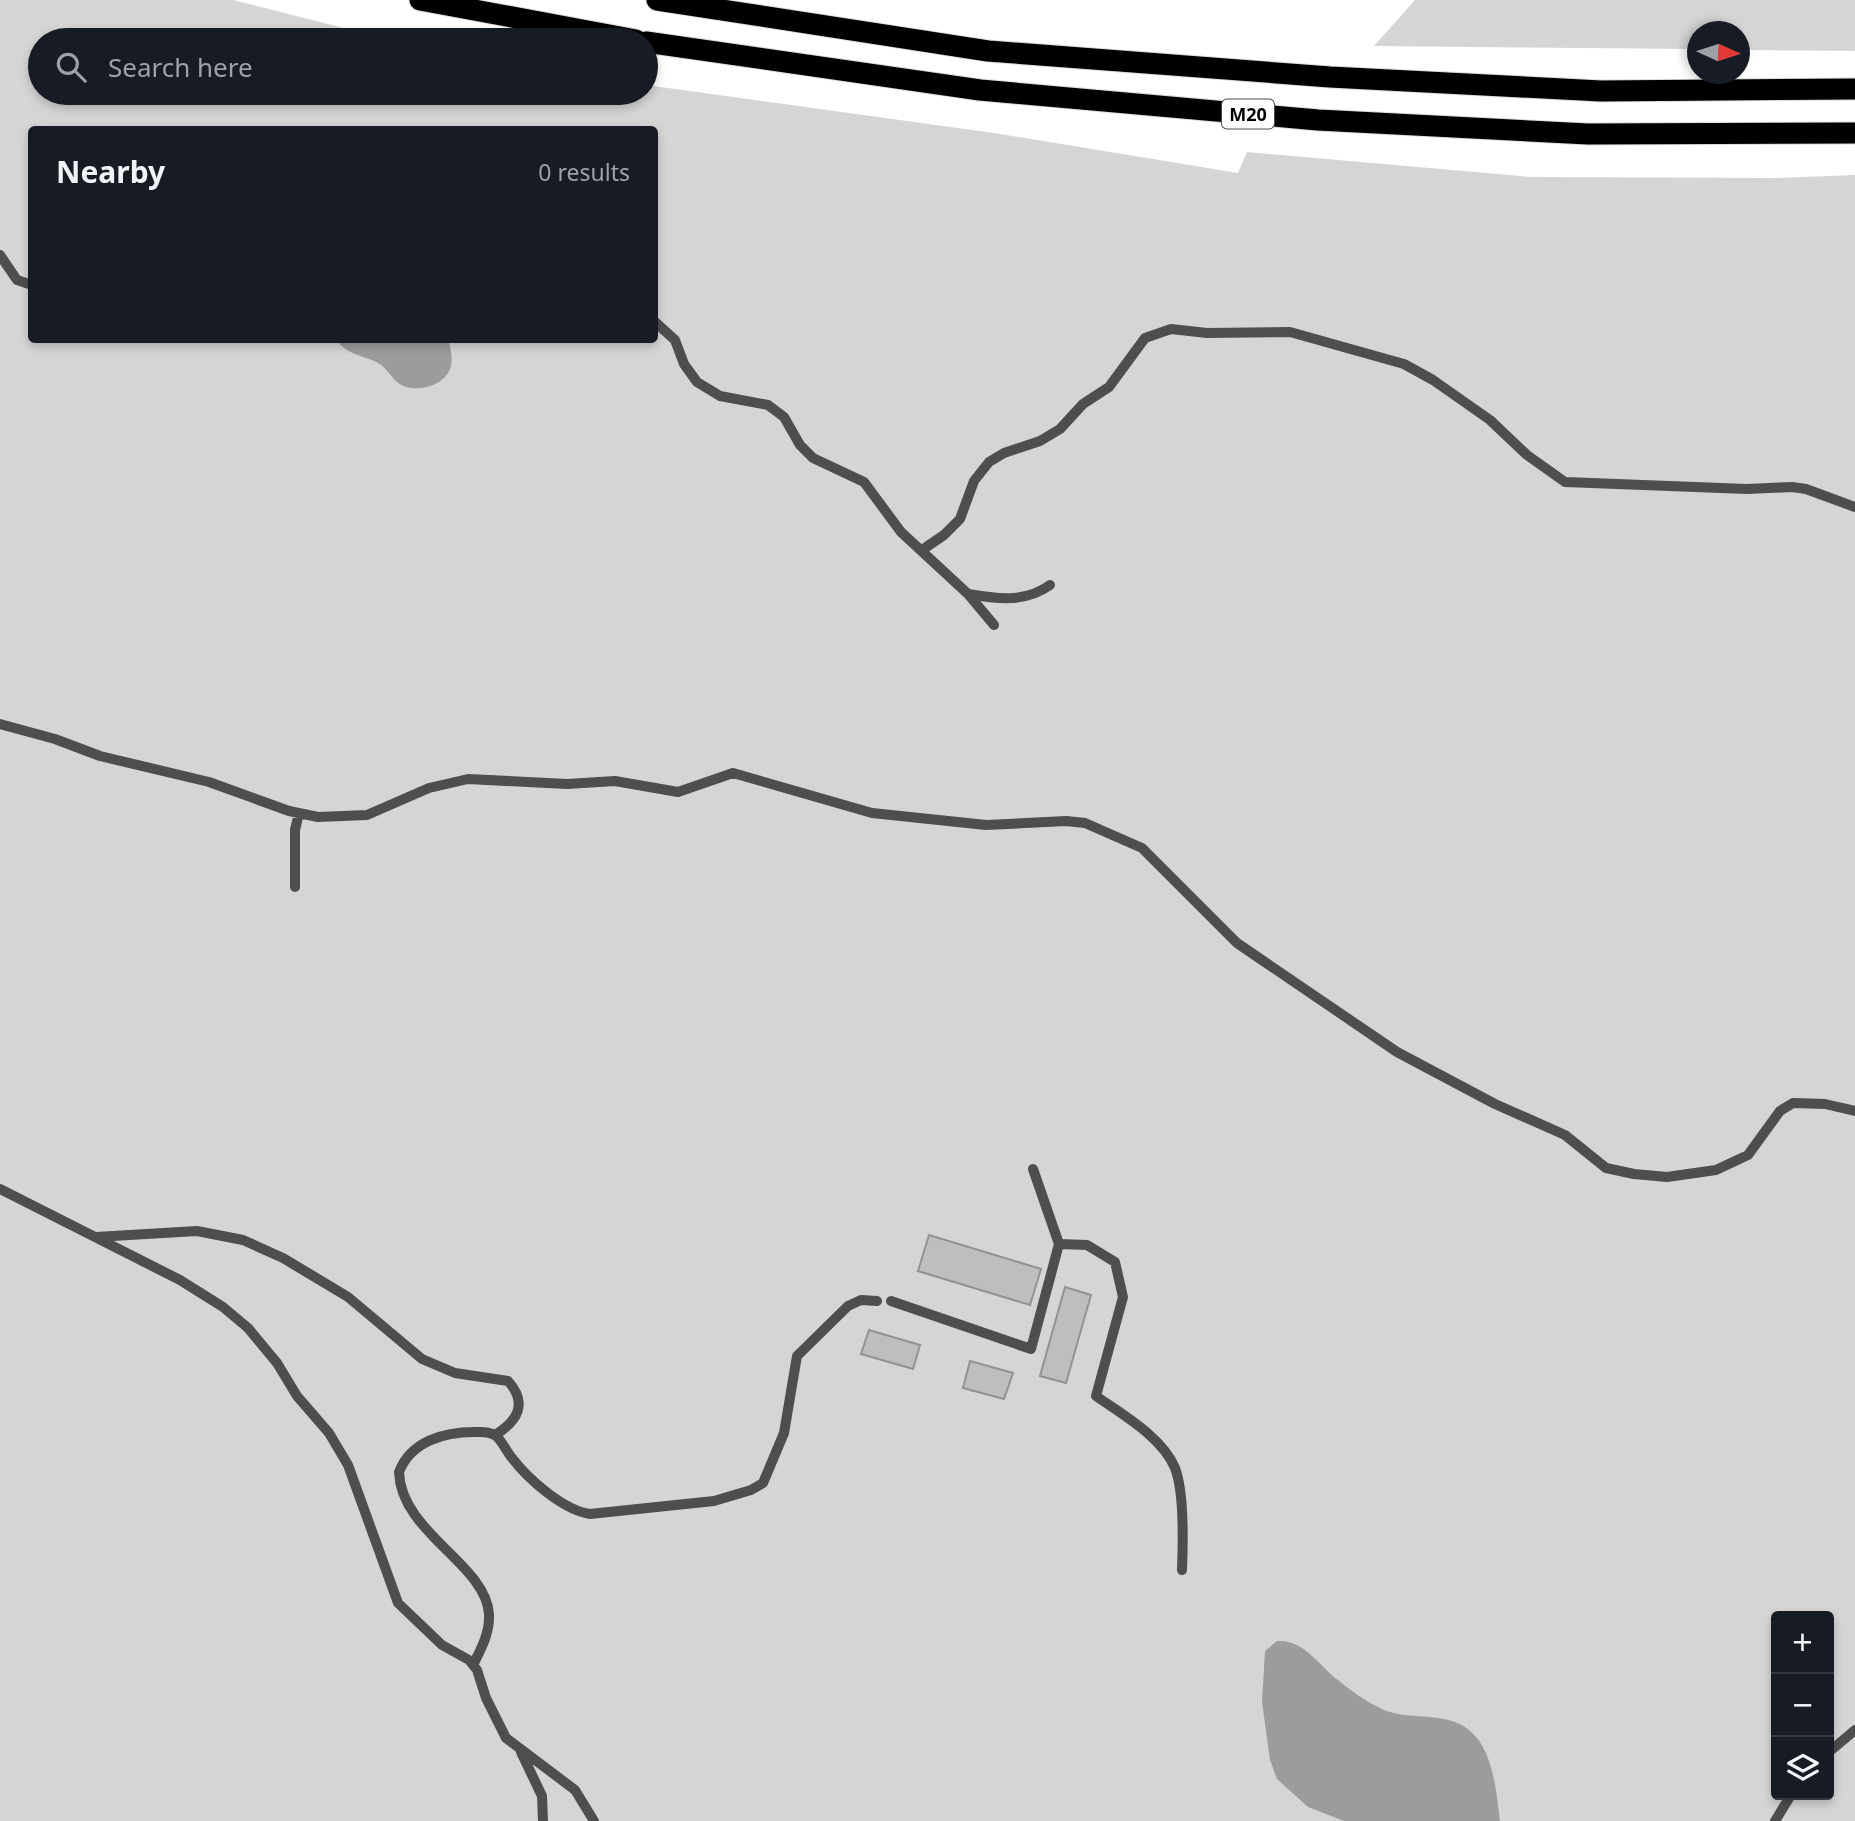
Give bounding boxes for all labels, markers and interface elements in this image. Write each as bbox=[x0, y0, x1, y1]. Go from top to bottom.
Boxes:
north arrow bbox=[1687, 21, 1750, 84]
search box bbox=[28, 28, 658, 105]
icon: search bbox=[52, 48, 90, 86]
text: Search here bbox=[108, 49, 253, 85]
road number: M20 bbox=[1222, 100, 1274, 128]
text: Nearby bbox=[56, 151, 165, 192]
text: 0 results bbox=[538, 156, 630, 188]
map controls bbox=[1771, 1611, 1834, 1800]
button: + bbox=[1771, 1611, 1834, 1674]
button: − bbox=[1771, 1674, 1834, 1737]
button: layers bbox=[1771, 1737, 1834, 1800]

